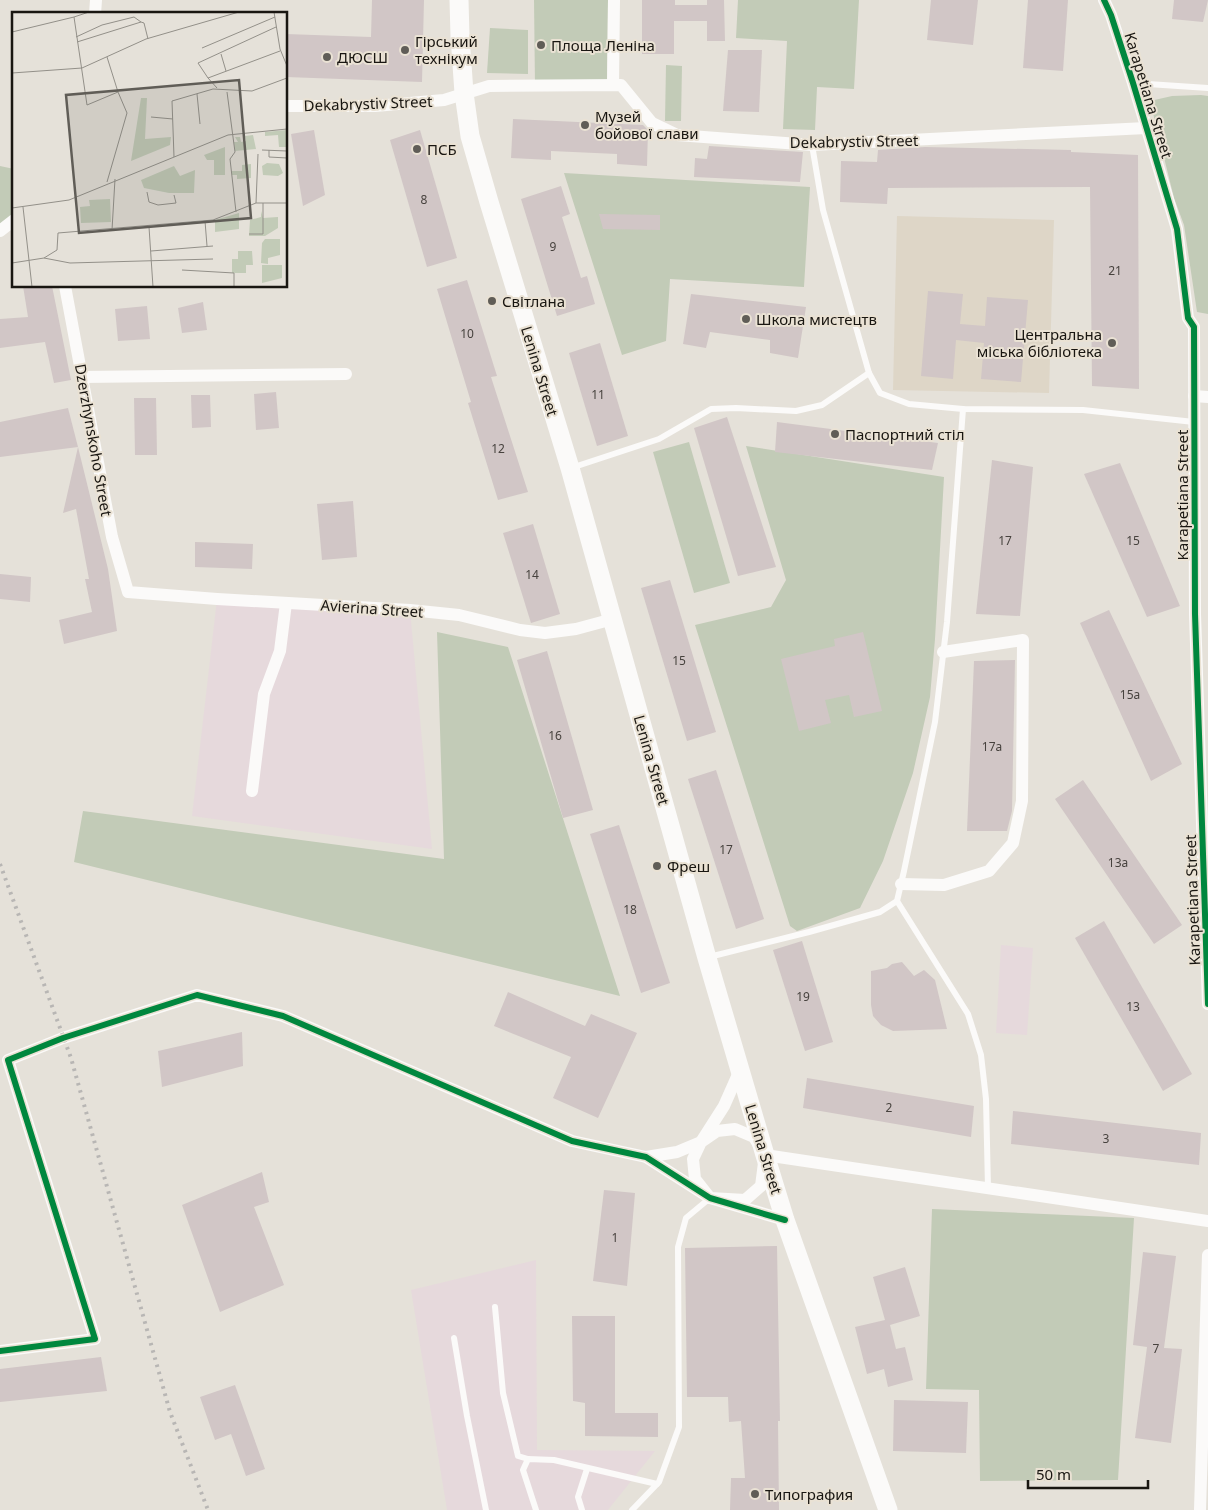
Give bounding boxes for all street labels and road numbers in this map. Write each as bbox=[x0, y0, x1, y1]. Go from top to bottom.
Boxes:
street label: Karapetiana Street bbox=[1120, 29, 1178, 161]
street label: Dekabrystiv Street bbox=[303, 91, 433, 115]
street label: Dekabrystiv Street bbox=[789, 130, 919, 152]
street label: Lenina Street bbox=[517, 324, 563, 419]
street label: Dzerzhynskoho Street bbox=[71, 362, 117, 518]
street label: Karapetiana Street bbox=[1172, 429, 1192, 560]
street label: Avierina Street bbox=[320, 594, 425, 622]
street label: Lenina Street bbox=[630, 713, 675, 808]
street label: Karapetiana Street bbox=[1180, 834, 1204, 966]
street label: Lenina Street bbox=[741, 1102, 787, 1197]

